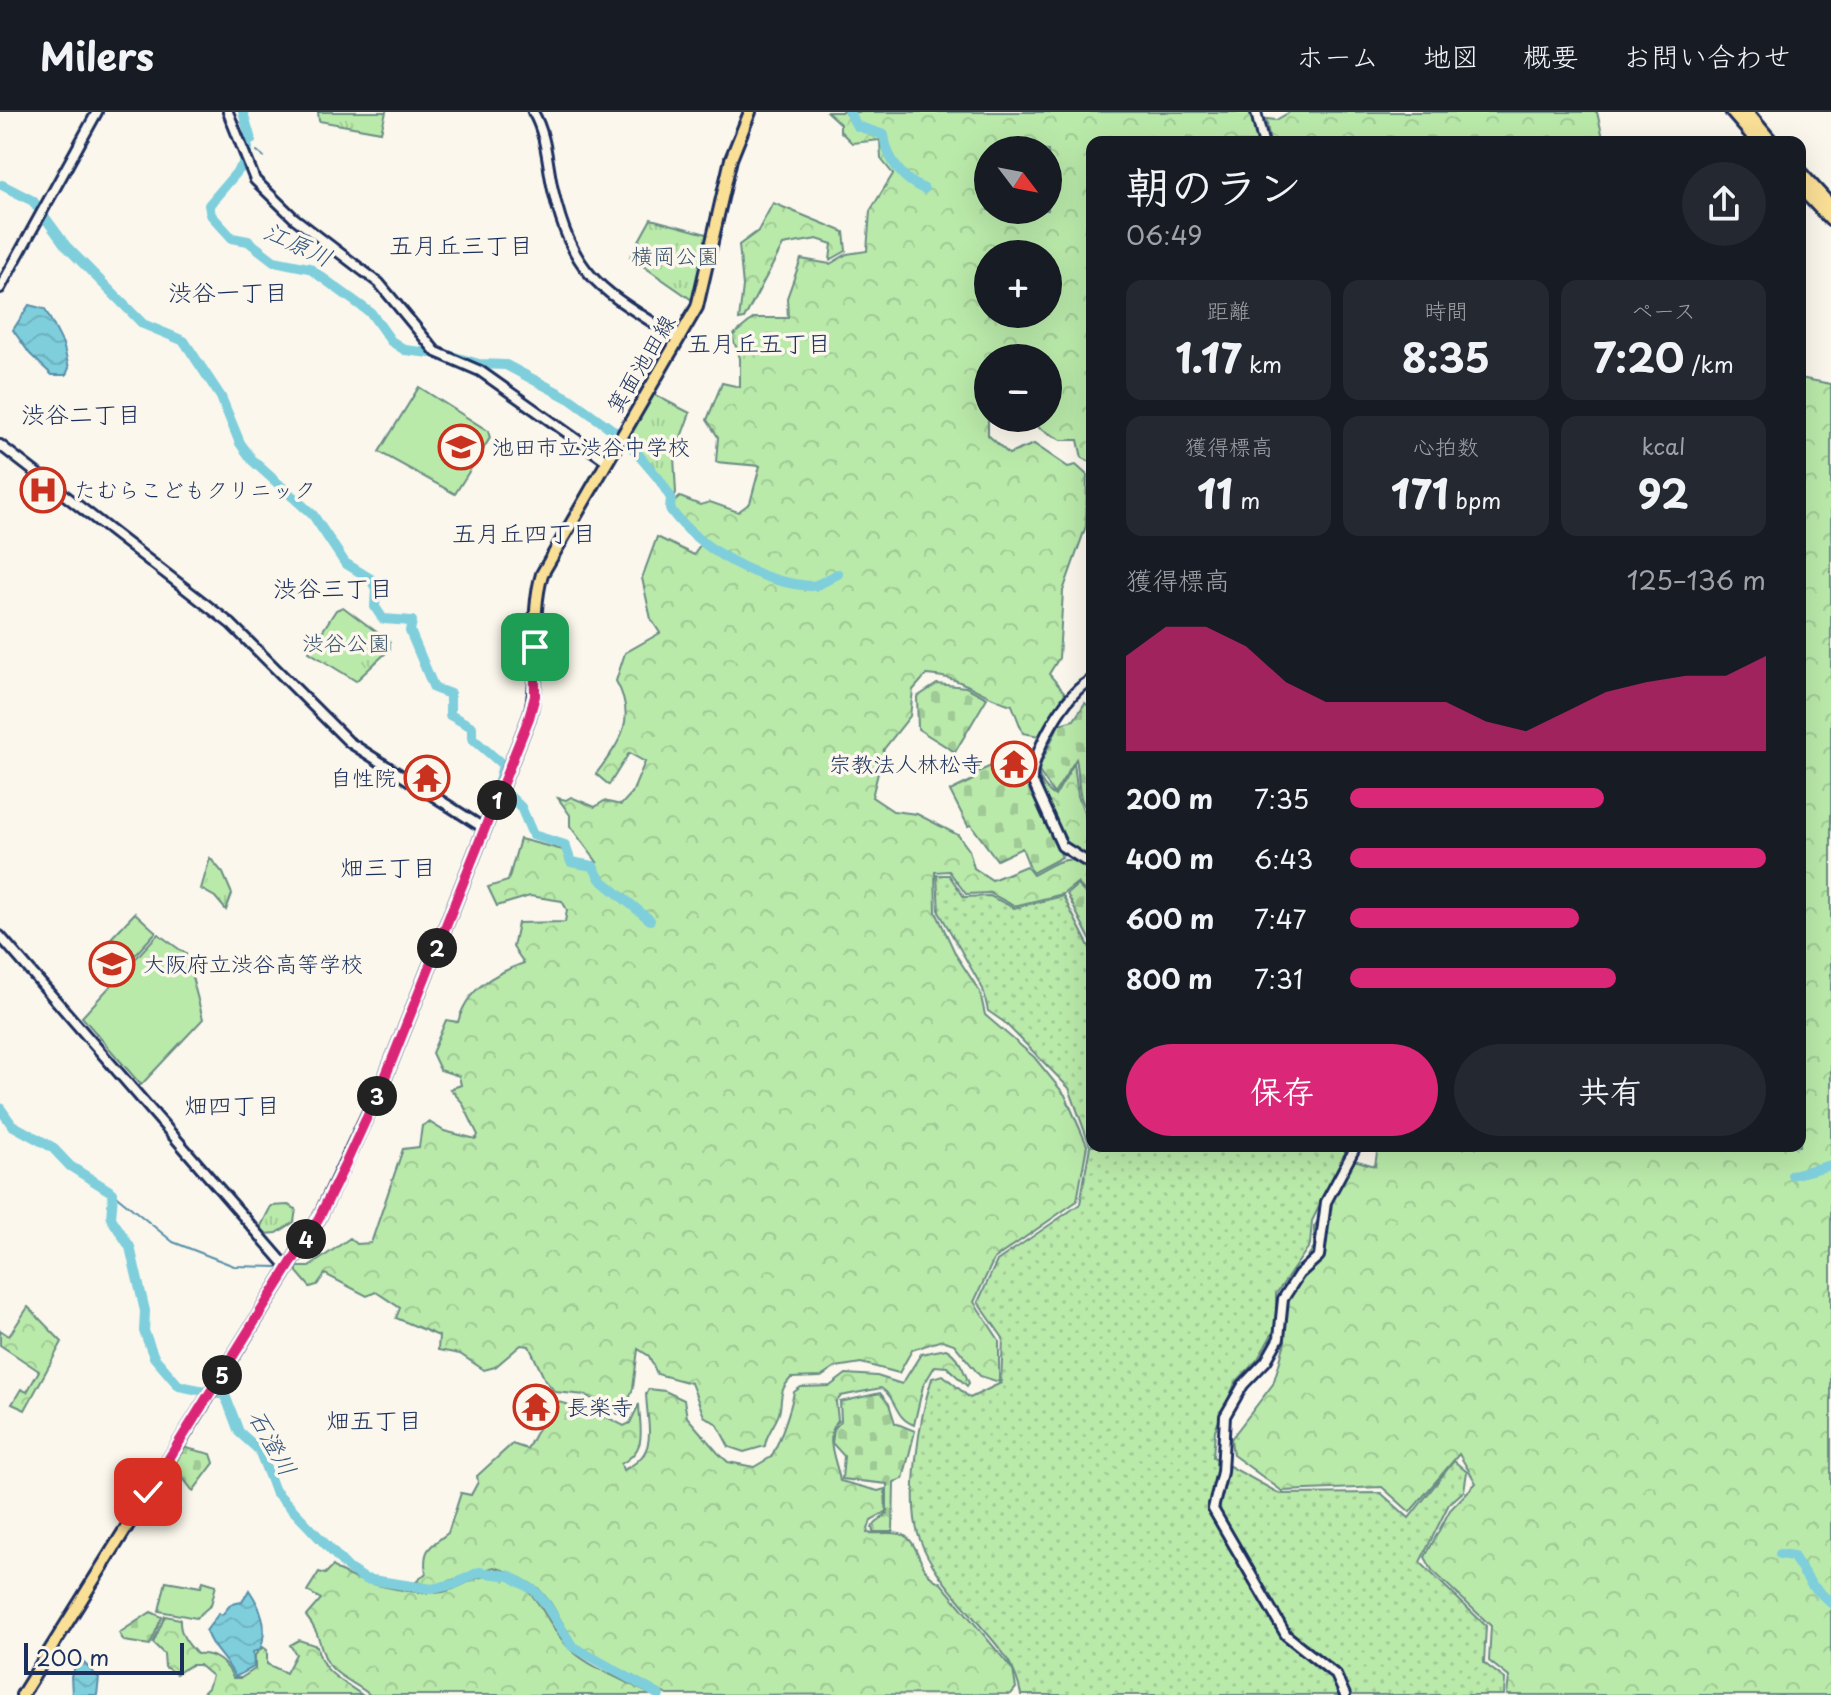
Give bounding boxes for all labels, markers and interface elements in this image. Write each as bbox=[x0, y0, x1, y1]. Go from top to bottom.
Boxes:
text: Milers bbox=[40, 27, 154, 84]
text: ホーム bbox=[1296, 34, 1379, 77]
text: 地図 bbox=[1423, 34, 1479, 77]
text: 概要 bbox=[1523, 34, 1579, 77]
text: お問い合わせ bbox=[1623, 34, 1791, 77]
north arrow bbox=[974, 136, 1062, 224]
map controls bbox=[974, 136, 1062, 432]
text: 朝のラン bbox=[1126, 152, 1302, 218]
button: share bbox=[1682, 162, 1766, 246]
water label: 江原川 bbox=[259, 212, 339, 275]
text: 06:49 bbox=[1126, 215, 1203, 254]
district label: 五月丘三丁目 bbox=[389, 226, 533, 262]
park label: 横岡公園 bbox=[631, 238, 719, 271]
button: + bbox=[974, 240, 1062, 328]
district label: 渋谷一丁目 bbox=[168, 273, 288, 309]
text: 距離 bbox=[1207, 293, 1251, 326]
text: 時間 bbox=[1424, 293, 1468, 326]
text: ペース bbox=[1631, 293, 1696, 326]
street label: 箕面池田線 bbox=[597, 308, 682, 419]
district label: 五月丘五丁目 bbox=[687, 324, 831, 360]
text: 1.17 bbox=[1175, 326, 1242, 387]
text: 8:35 bbox=[1402, 326, 1490, 387]
text: 7:20 bbox=[1593, 326, 1684, 387]
button: − bbox=[974, 344, 1062, 432]
text: km bbox=[1242, 347, 1282, 380]
text: /km bbox=[1684, 347, 1734, 380]
district label: 渋谷二丁目 bbox=[21, 395, 141, 431]
school or university icon: 池田市立渋谷中学校 bbox=[437, 423, 485, 471]
place label: 池田市立渋谷中学校 bbox=[492, 429, 690, 462]
text: 獲得標高 bbox=[1185, 429, 1273, 462]
text: 心拍数 bbox=[1413, 429, 1479, 462]
text: kcal bbox=[1641, 429, 1685, 462]
text: 11 bbox=[1197, 462, 1233, 523]
text: 171 bbox=[1391, 462, 1449, 523]
text: 92 bbox=[1638, 462, 1689, 523]
hospital icon: たむらこどもクリニック bbox=[19, 466, 67, 514]
place label: たむらこどもクリニック bbox=[74, 472, 316, 505]
text: m bbox=[1233, 483, 1260, 516]
text: bpm bbox=[1449, 483, 1501, 516]
district label: 五月丘四丁目 bbox=[452, 514, 596, 550]
text: 獲得標高 bbox=[1126, 560, 1230, 599]
text: 125–136 m bbox=[1627, 560, 1766, 599]
district label: 渋谷三丁目 bbox=[273, 569, 393, 605]
pin bbox=[501, 613, 569, 681]
park label: 渋谷公園 bbox=[302, 625, 390, 658]
icon: arrive bbox=[513, 625, 557, 669]
temple icon: 宗教法人林松寺 bbox=[990, 740, 1038, 788]
place label: 宗教法人林松寺 bbox=[829, 746, 983, 779]
temple icon: 自性院 bbox=[403, 754, 451, 802]
place label: 自性院 bbox=[330, 760, 396, 793]
text: 200 m bbox=[1126, 779, 1213, 818]
text: 7:35 bbox=[1254, 779, 1309, 818]
pin: 1 bbox=[477, 780, 517, 820]
text: 1 bbox=[492, 783, 502, 816]
text: 400 m bbox=[1126, 839, 1214, 878]
text: 6:43 bbox=[1254, 839, 1313, 878]
district label: 畑三丁目 bbox=[340, 848, 436, 884]
text: 600 m bbox=[1126, 899, 1214, 938]
text: 7:47 bbox=[1254, 899, 1306, 938]
pin: 2 bbox=[417, 928, 457, 968]
text: 2 bbox=[429, 931, 445, 964]
school or university icon: 大阪府立渋谷高等学校 bbox=[88, 940, 136, 988]
place label: 大阪府立渋谷高等学校 bbox=[143, 946, 363, 979]
text: 800 m bbox=[1126, 959, 1213, 998]
text: 7:31 bbox=[1254, 959, 1303, 998]
button: 保存 bbox=[1126, 1044, 1438, 1136]
button: 共有 bbox=[1454, 1044, 1766, 1136]
pin: 3 bbox=[357, 1076, 397, 1116]
text: 3 bbox=[370, 1079, 384, 1112]
district label: 畑四丁目 bbox=[184, 1086, 280, 1122]
pin: 4 bbox=[286, 1219, 326, 1259]
text: 4 bbox=[299, 1222, 313, 1255]
pin: 5 bbox=[202, 1355, 242, 1395]
text: 5 bbox=[215, 1358, 229, 1391]
temple icon: 長楽寺 bbox=[512, 1383, 560, 1431]
place label: 長楽寺 bbox=[567, 1389, 633, 1422]
district label: 畑五丁目 bbox=[326, 1401, 422, 1437]
water label: 石澄川 bbox=[241, 1402, 307, 1482]
pin bbox=[114, 1458, 182, 1526]
icon: check bbox=[126, 1470, 170, 1514]
scale bar bbox=[24, 1639, 184, 1675]
text: 200 m bbox=[36, 1640, 109, 1673]

